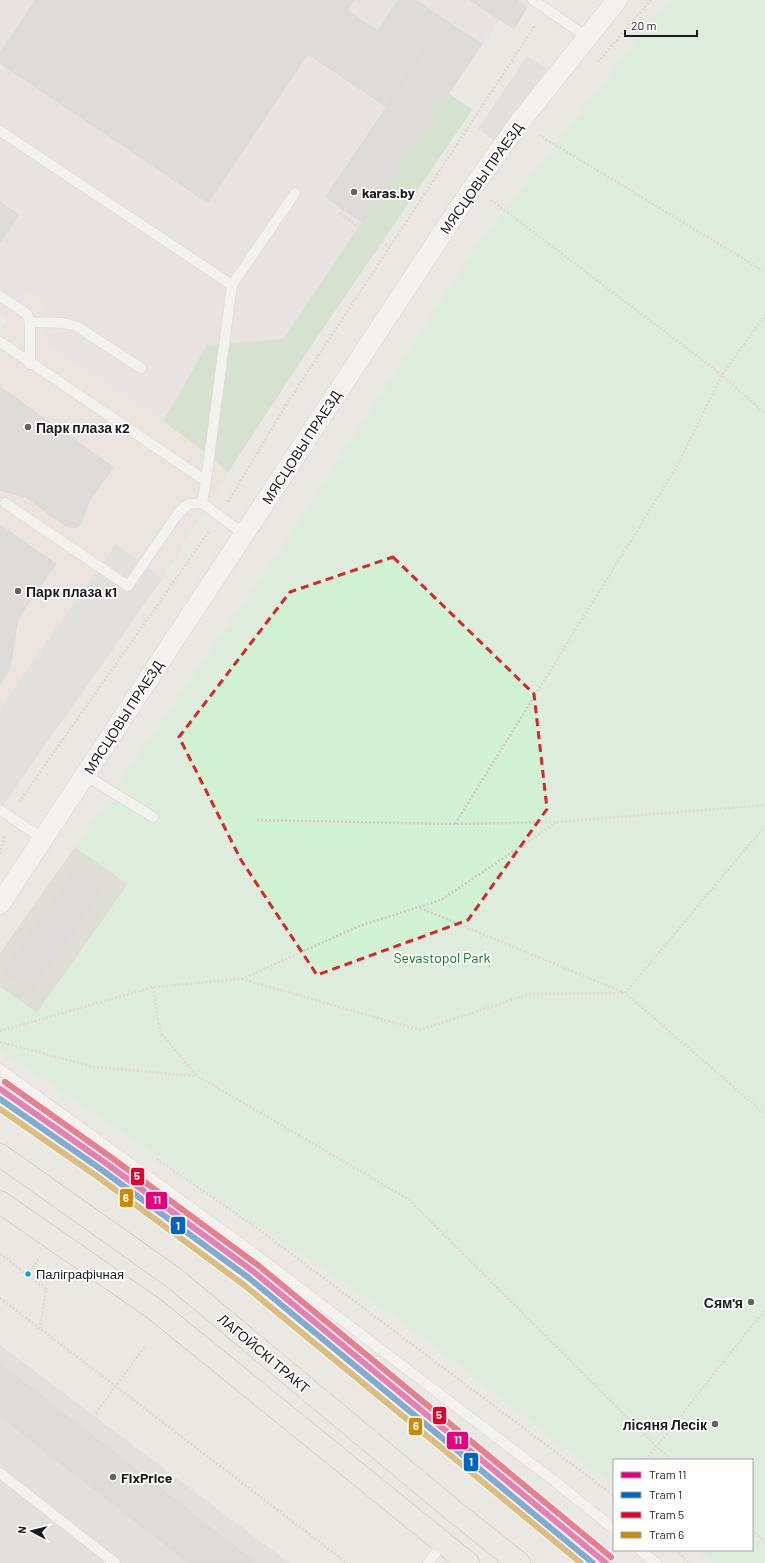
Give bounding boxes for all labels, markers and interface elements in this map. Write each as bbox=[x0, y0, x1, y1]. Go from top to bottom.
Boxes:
scale bar bbox=[625, 12, 697, 38]
text: 20 m bbox=[631, 18, 657, 32]
street label: МЯСЦОВЫ ПРАЕЗД bbox=[436, 119, 526, 237]
place label: karas.by bbox=[362, 184, 415, 201]
marker: karas.by bbox=[349, 187, 359, 197]
street label: МЯСЦОВЫ ПРАЕЗД bbox=[258, 387, 344, 507]
place label: Парк плаза к2 bbox=[36, 419, 130, 436]
marker: Парк плаза к2 bbox=[23, 422, 33, 432]
place label: Парк плаза к1 bbox=[26, 583, 117, 600]
marker: Парк плаза к1 bbox=[13, 586, 23, 596]
street label: МЯСЦОВЫ ПРАЕЗД bbox=[80, 657, 166, 777]
park label: Sevastopol Park bbox=[393, 949, 491, 966]
line badge: 5 bbox=[130, 1167, 145, 1186]
text: 5 bbox=[134, 1169, 140, 1182]
line badge: 6 bbox=[119, 1188, 134, 1208]
text: 6 bbox=[123, 1191, 129, 1204]
line badge: 11 bbox=[145, 1191, 168, 1210]
text: 11 bbox=[153, 1193, 161, 1206]
line badge: 1 bbox=[170, 1216, 186, 1235]
text: 1 bbox=[176, 1219, 180, 1232]
place label: Паліграфічная bbox=[36, 1266, 124, 1282]
marker: Паліграфічная bbox=[23, 1269, 33, 1279]
place label: Сям'я bbox=[704, 1294, 743, 1311]
marker: Сям'я bbox=[746, 1297, 756, 1307]
street label: ЛАГОЙСКІ ТРАКТ bbox=[215, 1310, 314, 1397]
line badge: 5 bbox=[432, 1406, 447, 1425]
text: 5 bbox=[436, 1408, 442, 1421]
place label: лісяня Лесік bbox=[623, 1416, 708, 1433]
line badge: 6 bbox=[408, 1417, 423, 1436]
text: 6 bbox=[413, 1419, 419, 1432]
marker: лісяня Лесік bbox=[710, 1419, 720, 1429]
line badge: 11 bbox=[446, 1431, 469, 1450]
text: 11 bbox=[454, 1433, 462, 1446]
line badge: 1 bbox=[463, 1452, 479, 1472]
text: 1 bbox=[469, 1455, 473, 1468]
legend bbox=[613, 1459, 753, 1551]
text: Tram 11 bbox=[649, 1467, 686, 1481]
place label: FixPrice bbox=[121, 1469, 173, 1486]
marker: FixPrice bbox=[108, 1472, 118, 1482]
text: Tram 1 bbox=[649, 1487, 682, 1501]
text: Tram 5 bbox=[649, 1507, 684, 1521]
north arrow bbox=[12, 1511, 52, 1551]
text: N bbox=[15, 1525, 28, 1534]
text: Tram 6 bbox=[649, 1527, 684, 1541]

